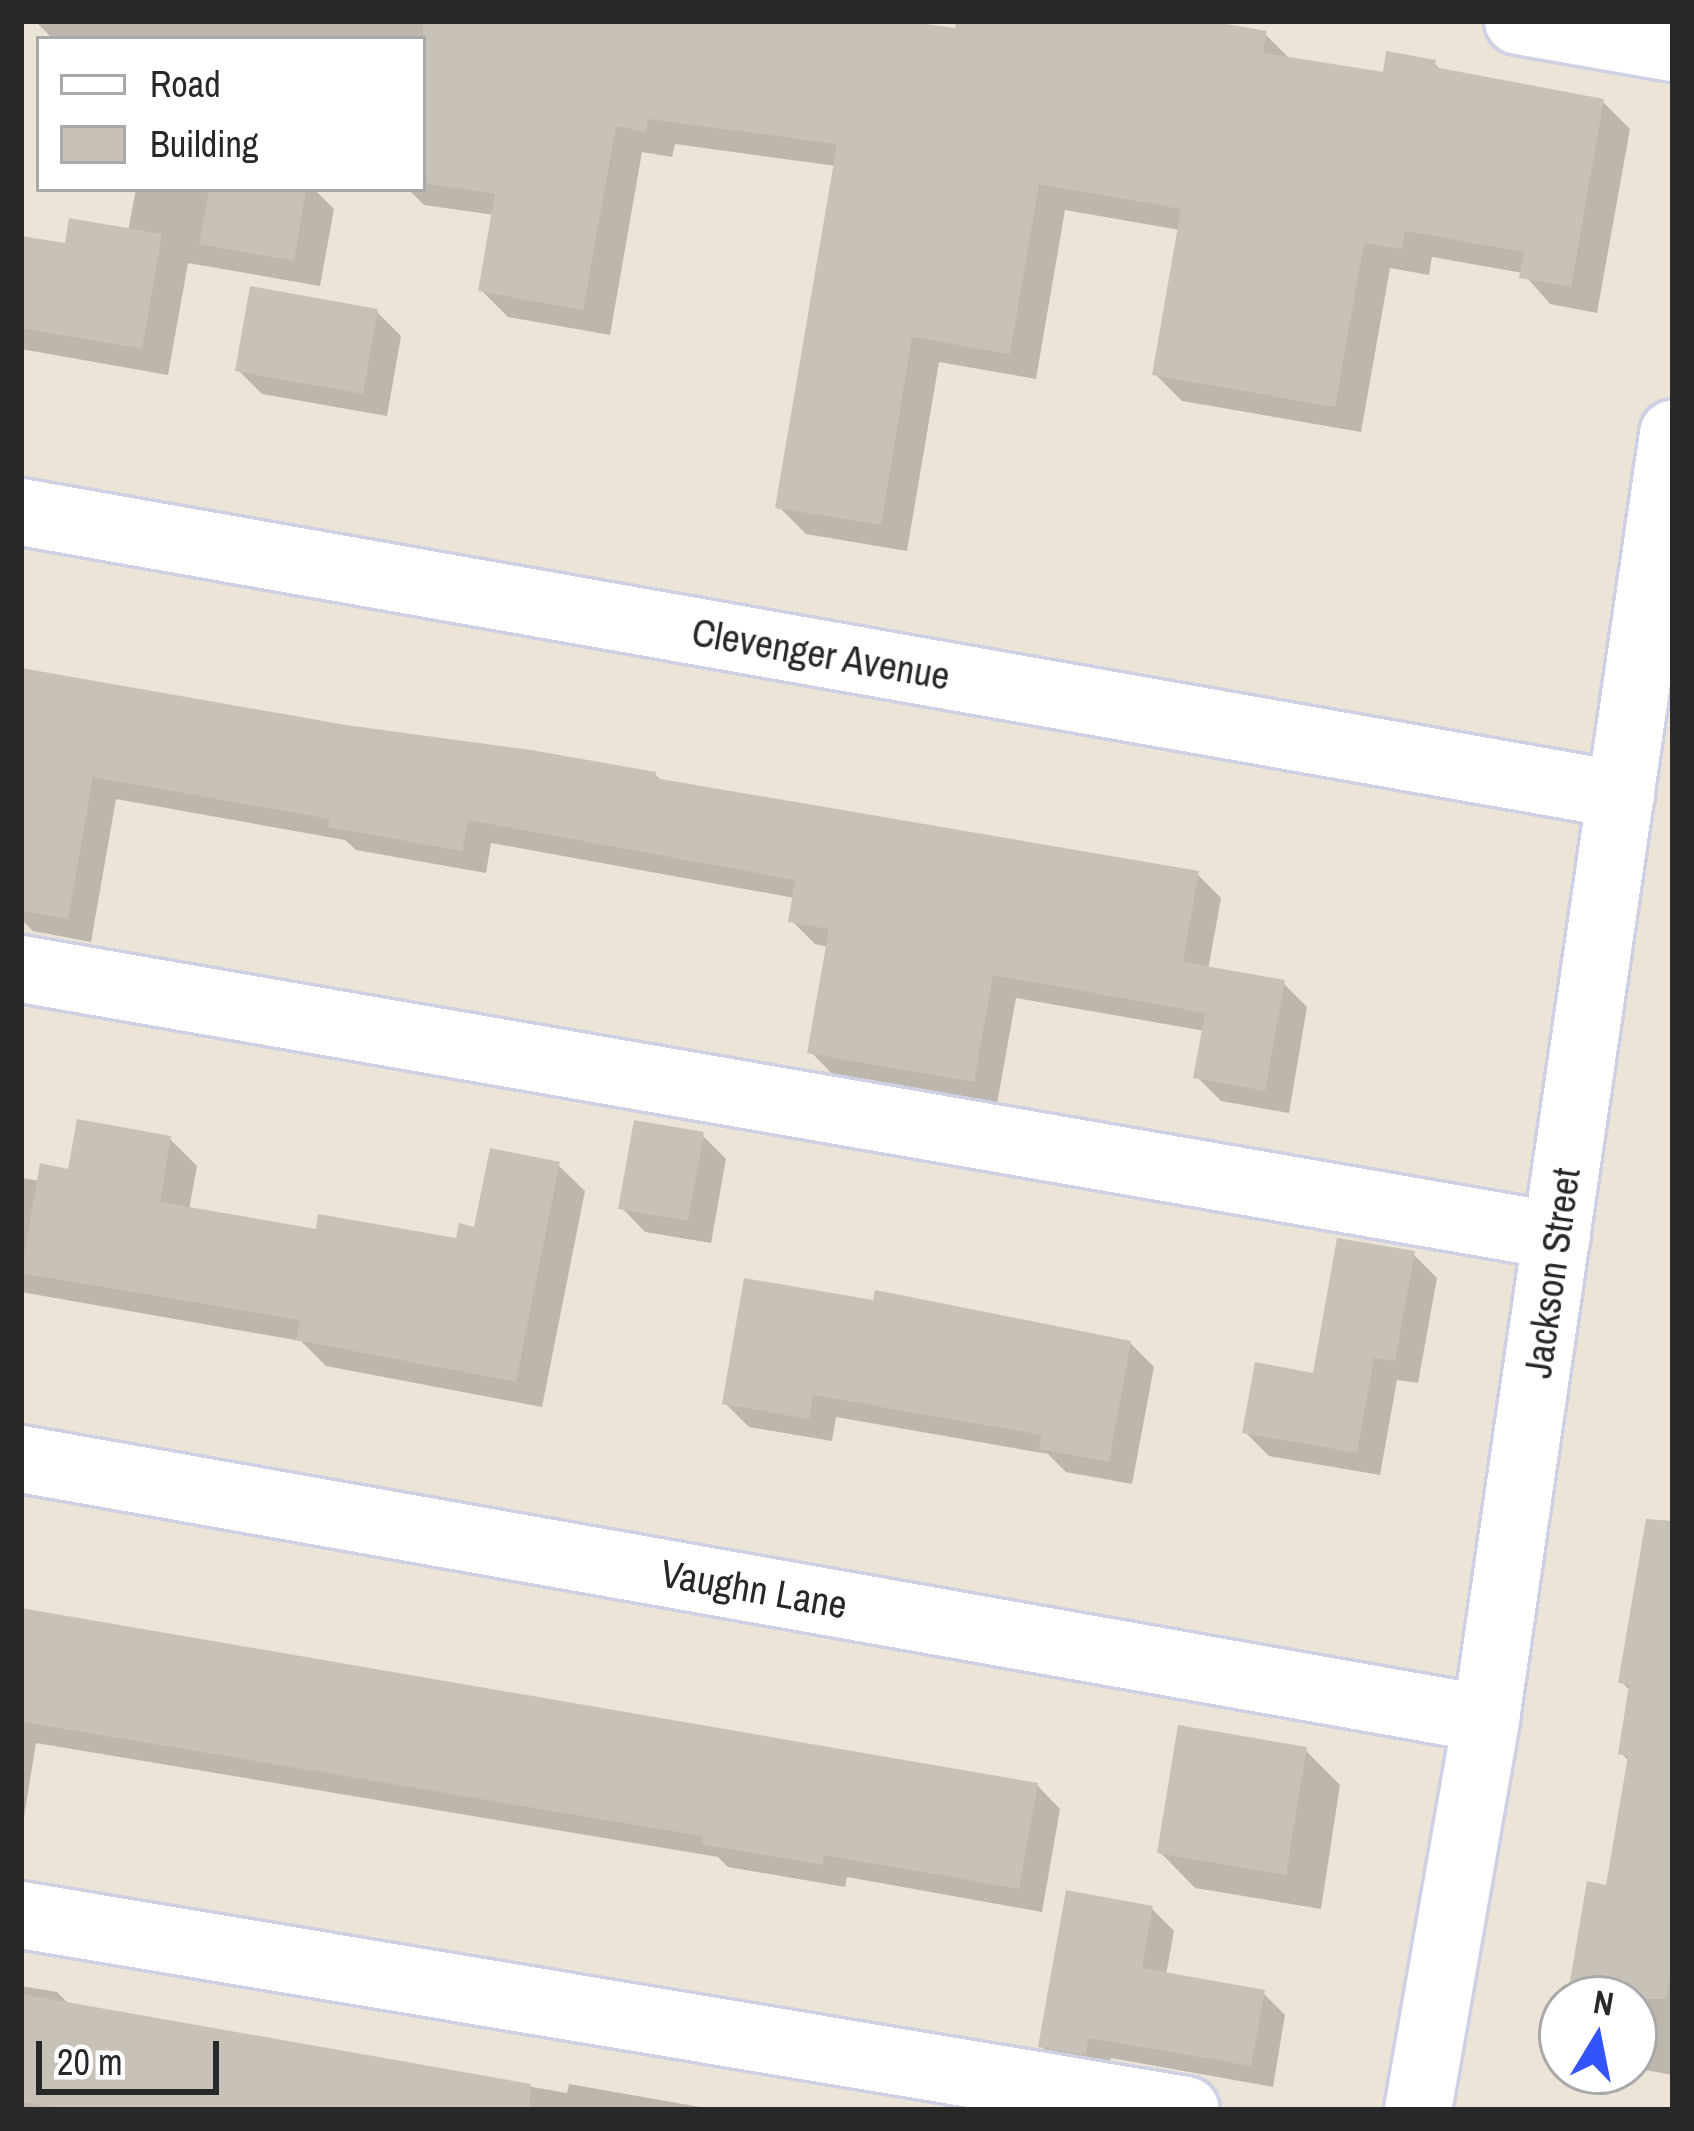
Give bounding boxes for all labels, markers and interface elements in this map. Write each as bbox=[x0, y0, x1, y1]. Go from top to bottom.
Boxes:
legend bbox=[36, 36, 426, 192]
text: Road bbox=[150, 60, 221, 108]
text: Building bbox=[150, 120, 258, 168]
street label: Clevenger Avenue bbox=[688, 608, 954, 700]
street label: Jackson Street bbox=[1514, 1165, 1590, 1381]
street label: Vaughn Lane bbox=[657, 1550, 851, 1628]
north arrow bbox=[1538, 1975, 1658, 2095]
text: N bbox=[1590, 1979, 1617, 2026]
scale bar bbox=[42, 2017, 225, 2091]
text: 20 m bbox=[57, 2038, 123, 2086]

